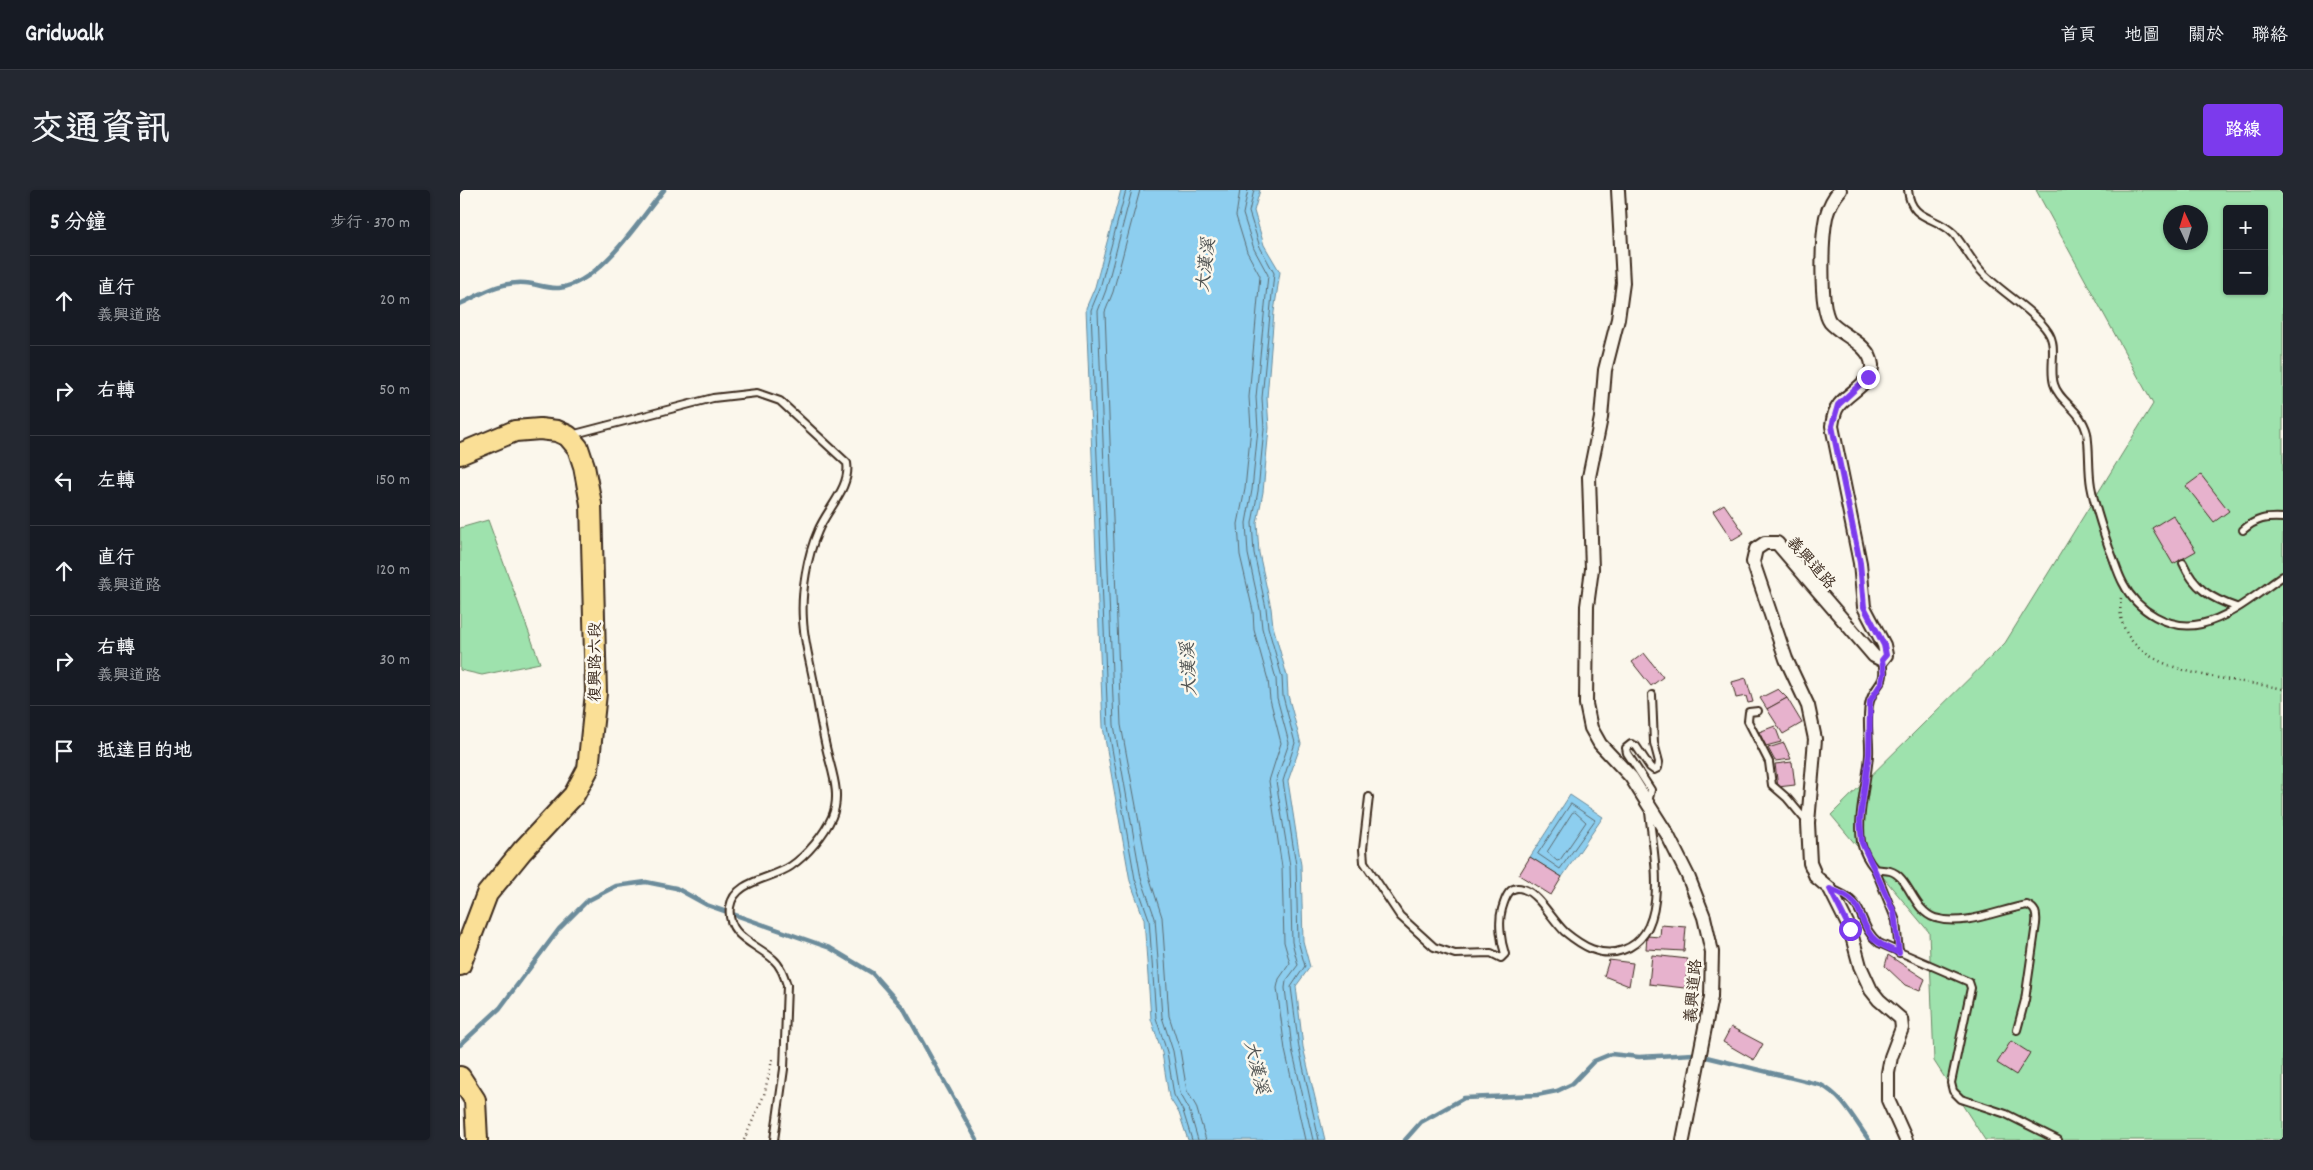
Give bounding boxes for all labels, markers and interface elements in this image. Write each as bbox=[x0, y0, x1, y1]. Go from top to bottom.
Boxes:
text: Gridwalk bbox=[25, 18, 104, 52]
text: 首頁 bbox=[2060, 24, 2096, 49]
text: 地圖 bbox=[2124, 24, 2160, 49]
text: 關於 bbox=[2188, 24, 2224, 49]
text: 聯絡 bbox=[2252, 24, 2288, 49]
button: 路線 bbox=[2203, 104, 2283, 156]
text: 交通資訊 bbox=[30, 107, 170, 157]
north arrow bbox=[2163, 205, 2208, 250]
map controls bbox=[2223, 205, 2268, 295]
button: + bbox=[2223, 205, 2268, 250]
text: 5 分鐘 bbox=[50, 209, 107, 239]
text: 步行 · 370 m bbox=[330, 212, 410, 235]
water label: 大漢溪 bbox=[1192, 236, 1223, 294]
button: − bbox=[2223, 250, 2268, 295]
text: 直行 bbox=[97, 276, 135, 303]
icon: ahead bbox=[50, 287, 78, 315]
text: 20 m bbox=[380, 289, 410, 312]
text: 義興道路 bbox=[97, 305, 161, 328]
route end bbox=[1857, 366, 1880, 389]
icon: right bbox=[50, 377, 78, 405]
text: 右轉 bbox=[97, 379, 135, 406]
text: 50 m bbox=[379, 379, 410, 402]
icon: left bbox=[50, 467, 78, 495]
text: 左轉 bbox=[97, 469, 135, 496]
text: 150 m bbox=[376, 469, 410, 492]
street label: 義興道路 bbox=[1780, 532, 1840, 595]
text: 直行 bbox=[97, 546, 135, 573]
icon: ahead bbox=[50, 557, 78, 585]
text: 120 m bbox=[376, 559, 410, 582]
text: 義興道路 bbox=[97, 575, 161, 598]
street label: 復興路六段 bbox=[585, 622, 608, 702]
text: 右轉 bbox=[97, 636, 135, 663]
water label: 大漢溪 bbox=[1177, 640, 1204, 696]
icon: right bbox=[50, 647, 78, 675]
text: 30 m bbox=[380, 649, 410, 672]
text: 義興道路 bbox=[97, 665, 161, 688]
icon: arrive bbox=[50, 737, 78, 765]
text: 抵達目的地 bbox=[97, 739, 192, 766]
route start bbox=[1839, 918, 1862, 941]
street label: 義興道路 bbox=[1680, 958, 1709, 1024]
water label: 大漢溪 bbox=[1236, 1038, 1273, 1098]

